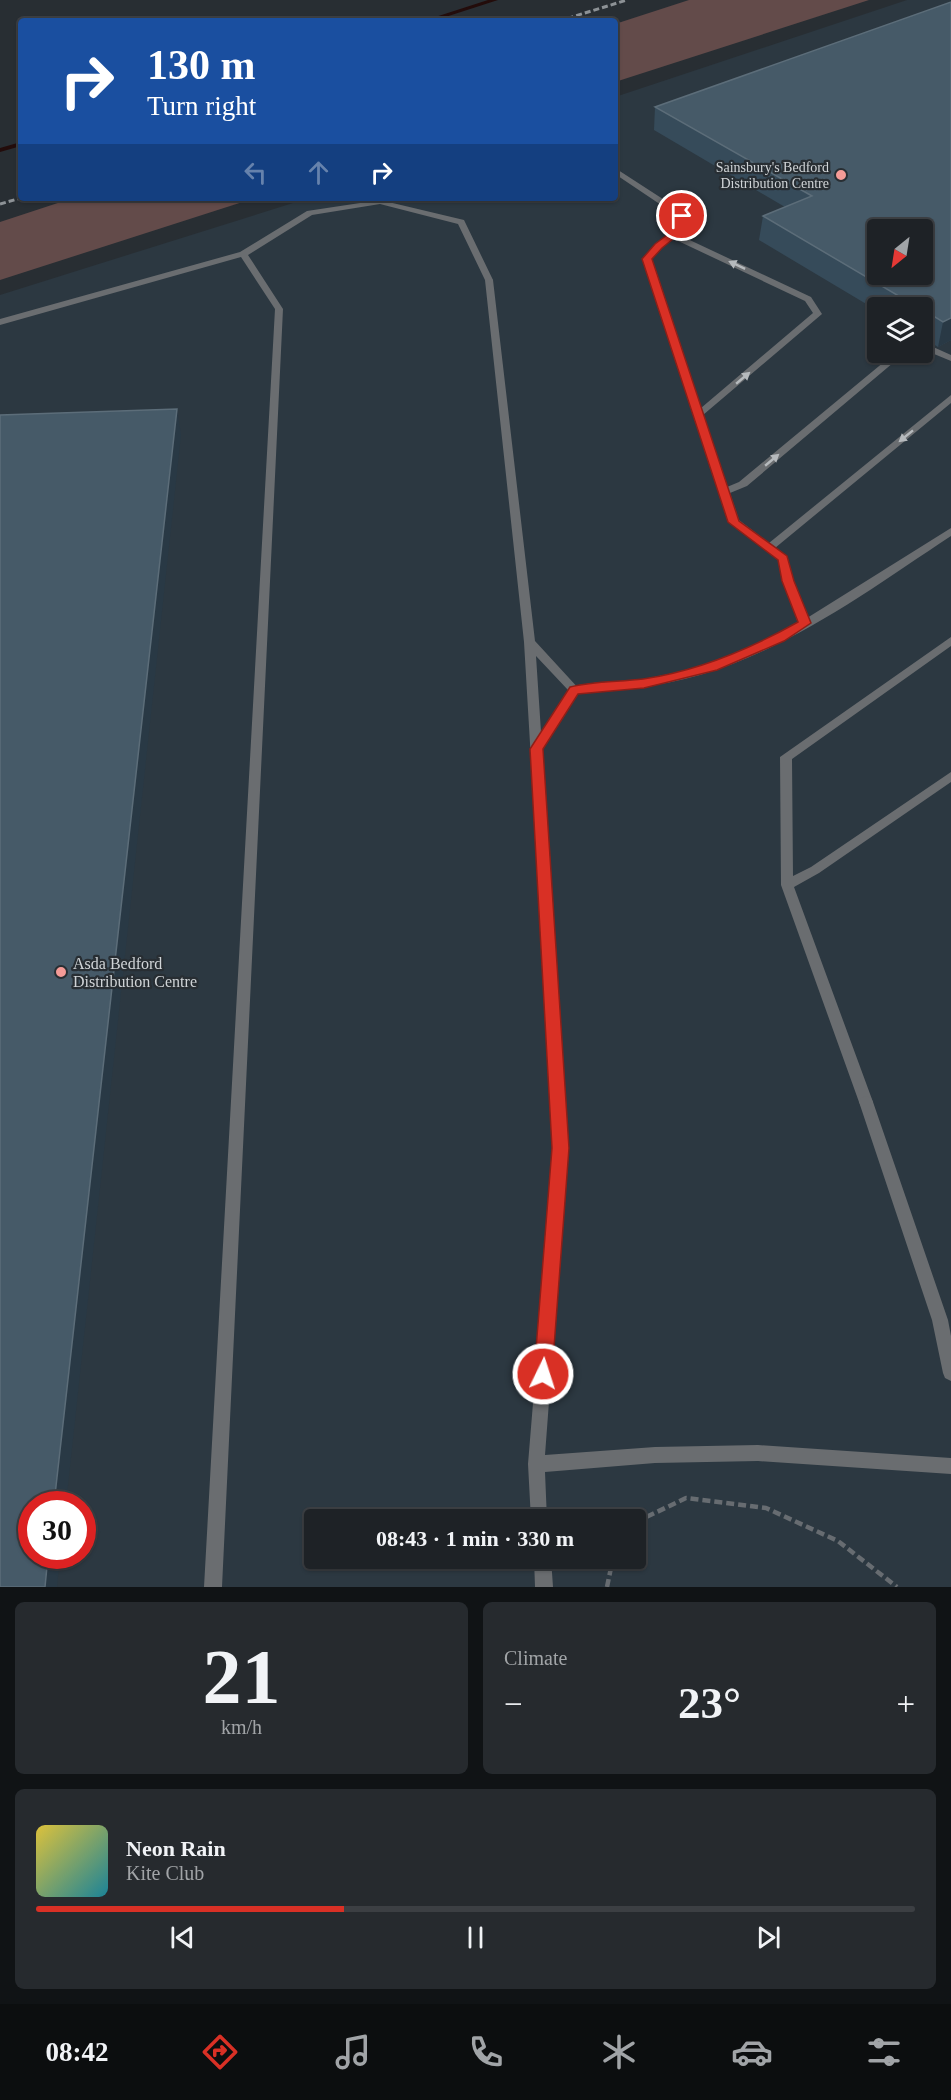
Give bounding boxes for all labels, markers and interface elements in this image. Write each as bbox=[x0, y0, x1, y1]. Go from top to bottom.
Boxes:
icon: right bbox=[48, 42, 126, 120]
text: 130 m bbox=[147, 42, 256, 88]
text: Turn right bbox=[147, 91, 256, 121]
icon: left bbox=[239, 156, 272, 189]
icon: ahead bbox=[302, 156, 335, 189]
icon: right bbox=[365, 156, 398, 189]
place label: Sainsbury's Bedford Distribution Centre bbox=[716, 160, 829, 191]
marker: Sainsbury's Bedford Distribution Centre bbox=[834, 168, 848, 182]
pin bbox=[656, 190, 707, 241]
icon: arrive bbox=[665, 199, 698, 232]
north arrow bbox=[867, 219, 933, 285]
map controls bbox=[867, 219, 933, 363]
one-way arrow bbox=[729, 261, 746, 270]
button: layers bbox=[867, 297, 933, 363]
one-way arrow bbox=[735, 371, 751, 384]
one-way arrow bbox=[898, 429, 914, 442]
one-way arrow bbox=[764, 454, 780, 467]
place label: Asda Bedford Distribution Centre bbox=[73, 955, 197, 990]
marker: Asda Bedford Distribution Centre bbox=[54, 965, 68, 979]
position arrow bbox=[511, 1342, 575, 1406]
speed limit sign: 30 bbox=[18, 1491, 96, 1569]
text: 08:43 · 1 min · 330 m bbox=[376, 1526, 574, 1551]
text: 21 bbox=[203, 1633, 281, 1720]
text: Climate bbox=[504, 1647, 567, 1669]
text: 23° bbox=[678, 1678, 741, 1728]
text: − bbox=[504, 1686, 523, 1722]
text: + bbox=[896, 1686, 915, 1722]
text: km/h bbox=[221, 1716, 262, 1738]
text: Neon Rain bbox=[126, 1836, 226, 1861]
text: Kite Club bbox=[126, 1862, 204, 1884]
icon: previous bbox=[166, 1921, 199, 1954]
icon: pause bbox=[459, 1921, 492, 1954]
icon: next bbox=[752, 1921, 785, 1954]
icon: directions bbox=[199, 2031, 241, 2073]
icon: music bbox=[332, 2031, 374, 2073]
icon: phone bbox=[465, 2031, 507, 2073]
icon: climate bbox=[598, 2031, 640, 2073]
icon: car bbox=[731, 2031, 773, 2073]
icon: filters bbox=[863, 2031, 905, 2073]
text: 08:42 bbox=[45, 2037, 108, 2067]

